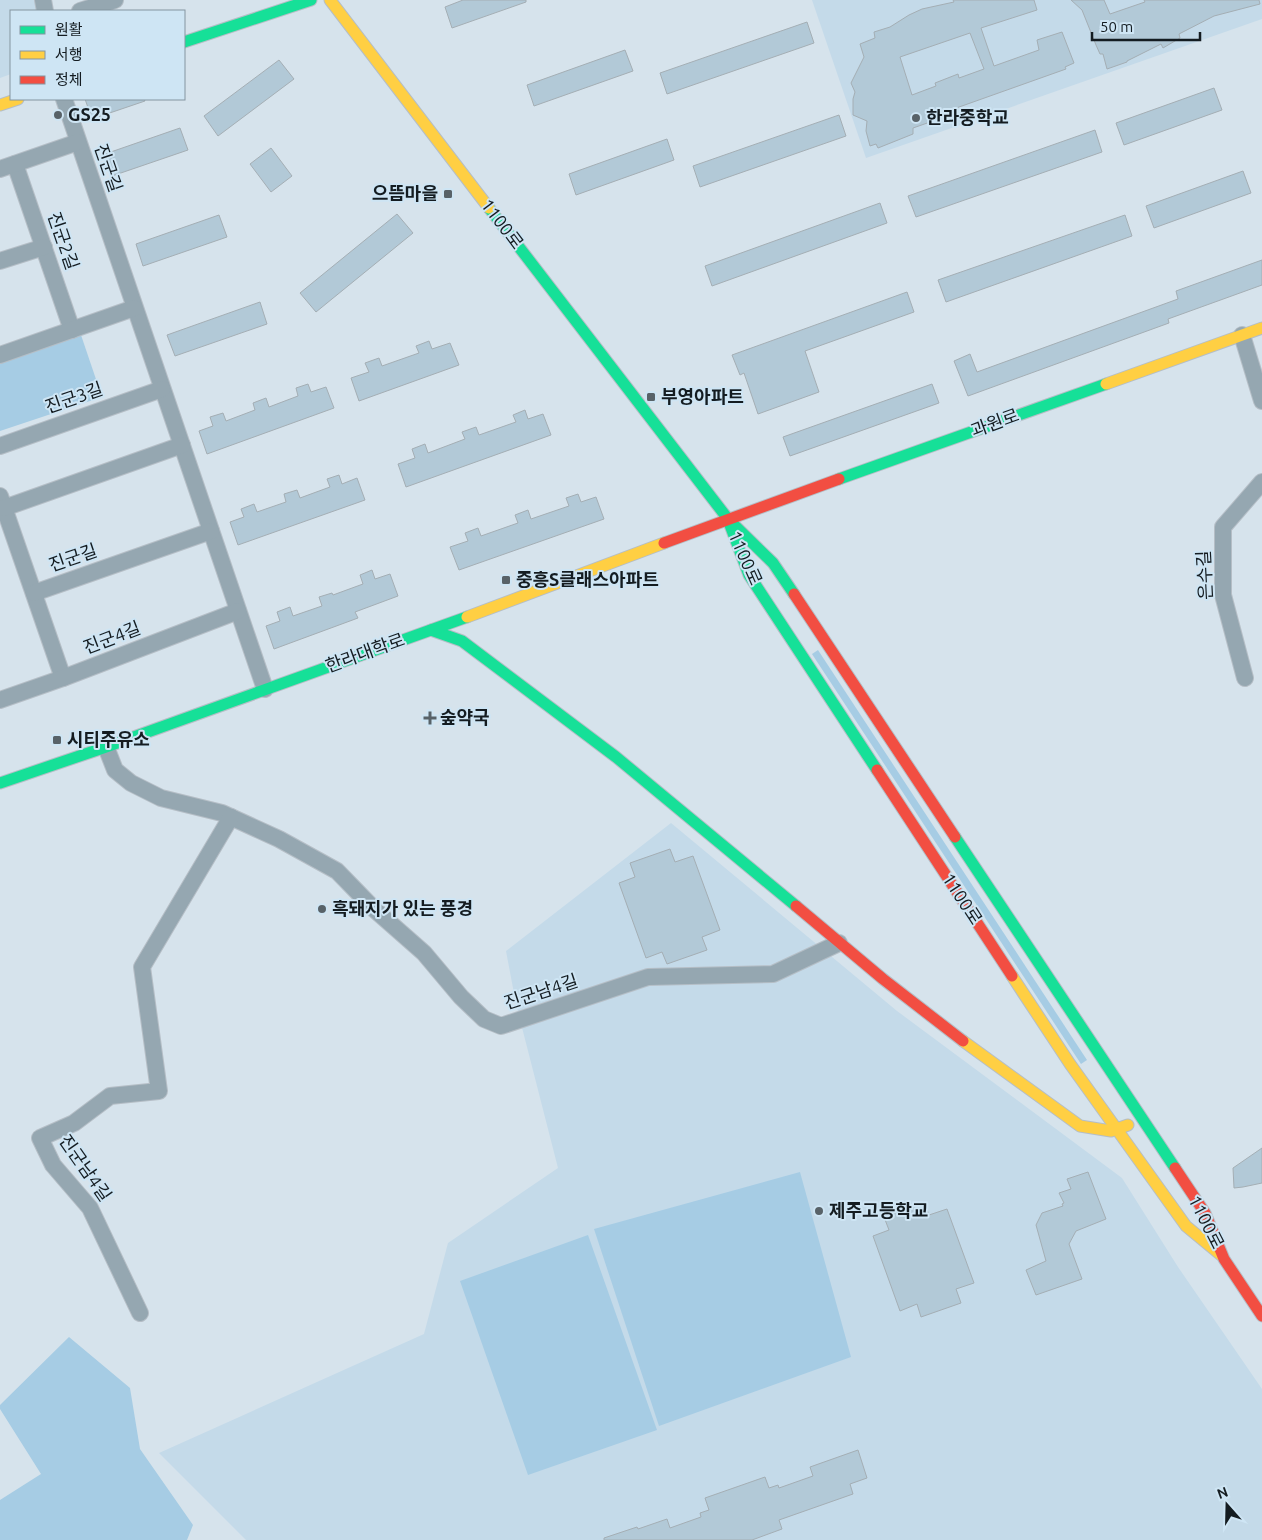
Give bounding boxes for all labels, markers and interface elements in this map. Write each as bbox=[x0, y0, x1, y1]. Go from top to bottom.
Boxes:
legend bbox=[10, 10, 185, 100]
scale bar bbox=[1092, 10, 1200, 42]
text: 50 m bbox=[1100, 18, 1133, 35]
text: 원활 bbox=[55, 21, 83, 38]
text: 서행 bbox=[55, 46, 83, 63]
text: 정체 bbox=[55, 71, 83, 88]
place label: GS25 bbox=[68, 104, 111, 124]
place label: 한라중학교 bbox=[926, 107, 1009, 127]
marker: GS25 bbox=[52, 109, 64, 121]
marker: 한라중학교 bbox=[910, 112, 922, 124]
street label: 진군길 bbox=[91, 141, 126, 194]
place label: 으뜸마을 bbox=[372, 183, 438, 203]
marker: 으뜸마을 bbox=[442, 188, 454, 200]
street label: 1100로 bbox=[478, 195, 528, 252]
street label: 진군2길 bbox=[45, 209, 83, 272]
street label: 진군3길 bbox=[42, 378, 105, 416]
place label: 부영아파트 bbox=[661, 386, 744, 406]
marker: 부영아파트 bbox=[645, 391, 657, 403]
street label: 과원로 bbox=[968, 404, 1021, 440]
street label: 1100로 bbox=[725, 527, 767, 588]
street label: 진군길 bbox=[46, 540, 99, 575]
street label: 은수길 bbox=[1193, 550, 1215, 600]
place label: 중흥S클래스아파트 bbox=[516, 569, 659, 589]
marker: 중흥S클래스아파트 bbox=[500, 574, 512, 586]
street label: 진군4길 bbox=[80, 617, 143, 657]
street label: 한라대학로 bbox=[322, 629, 407, 676]
place label: 숲약국 bbox=[440, 707, 490, 727]
marker: 숲약국 bbox=[424, 712, 436, 724]
place label: 시티주유소 bbox=[67, 729, 150, 749]
marker: 시티주유소 bbox=[51, 734, 63, 746]
street label: 1100로 bbox=[939, 869, 987, 928]
place label: 흑돼지가 있는 풍경 bbox=[332, 898, 473, 918]
marker: 흑돼지가 있는 풍경 bbox=[316, 903, 328, 915]
street label: 진군남4길 bbox=[501, 970, 580, 1012]
street label: 진군남4길 bbox=[56, 1130, 116, 1204]
street label: 1100로 bbox=[1185, 1192, 1229, 1252]
place label: 제주고등학교 bbox=[829, 1200, 928, 1220]
marker: 제주고등학교 bbox=[813, 1205, 825, 1217]
north arrow bbox=[1202, 1480, 1252, 1530]
text: N bbox=[1215, 1483, 1230, 1502]

